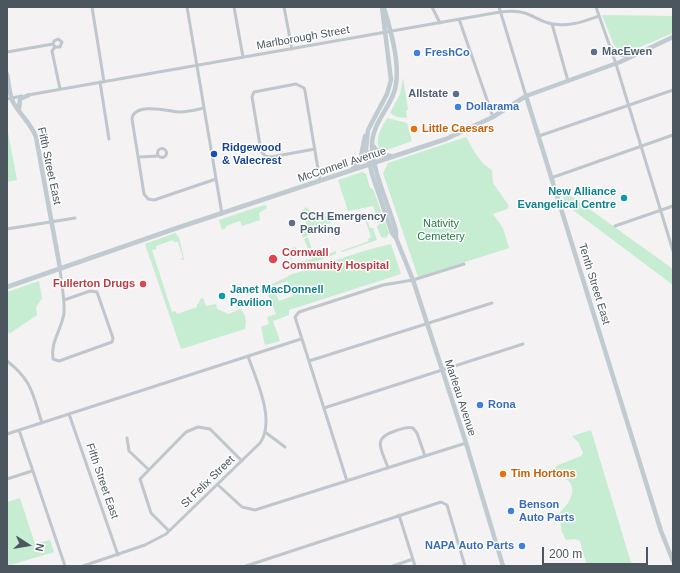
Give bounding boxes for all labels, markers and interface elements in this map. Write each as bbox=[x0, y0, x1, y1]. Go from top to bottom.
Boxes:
street label: Marlborough Street bbox=[255, 23, 351, 53]
place label: MacEwen bbox=[602, 45, 652, 59]
place label: FreshCo bbox=[425, 46, 470, 60]
marker: MacEwen bbox=[589, 47, 599, 57]
marker: FreshCo bbox=[412, 48, 422, 58]
place label: Allstate bbox=[408, 87, 448, 101]
marker: Allstate bbox=[451, 89, 461, 99]
place label: Dollarama bbox=[466, 100, 519, 114]
marker: Dollarama bbox=[453, 102, 463, 112]
place label: Little Caesars bbox=[422, 122, 494, 136]
marker: Little Caesars bbox=[409, 124, 419, 134]
street label: Fifth Street East bbox=[34, 126, 64, 206]
place label: Ridgewood & Valecrest bbox=[222, 141, 281, 167]
street label: McConnell Avenue bbox=[296, 144, 388, 186]
marker: Ridgewood & Valecrest bbox=[209, 149, 219, 159]
place label: New Alliance Evangelical Centre bbox=[518, 185, 616, 211]
marker: New Alliance Evangelical Centre bbox=[619, 193, 629, 203]
place label: CCH Emergency Parking bbox=[300, 210, 386, 236]
park label: Nativity Cemetery bbox=[417, 217, 465, 243]
marker: CCH Emergency Parking bbox=[287, 218, 297, 228]
street label: Tenth Street East bbox=[575, 242, 613, 326]
place label: Cornwall Community Hospital bbox=[282, 246, 389, 272]
marker: Cornwall Community Hospital bbox=[267, 253, 279, 265]
place label: Fullerton Drugs bbox=[53, 277, 135, 291]
marker: Fullerton Drugs bbox=[138, 279, 148, 289]
place label: Janet MacDonnell Pavilion bbox=[230, 283, 324, 309]
marker: Janet MacDonnell Pavilion bbox=[217, 291, 227, 301]
street label: Marleau Avenue bbox=[441, 358, 479, 438]
place label: Rona bbox=[488, 398, 516, 412]
marker: Rona bbox=[475, 400, 485, 410]
street label: Fifth Street East bbox=[83, 442, 121, 520]
street label: St Felix Street bbox=[179, 453, 237, 511]
place label: Tim Hortons bbox=[511, 467, 576, 481]
marker: Tim Hortons bbox=[498, 469, 508, 479]
place label: Benson Auto Parts bbox=[519, 498, 575, 524]
marker: Benson Auto Parts bbox=[506, 506, 516, 516]
north arrow bbox=[8, 525, 48, 565]
place label: NAPA Auto Parts bbox=[425, 539, 514, 553]
scale bar bbox=[544, 539, 650, 565]
marker: NAPA Auto Parts bbox=[517, 541, 527, 551]
text: N bbox=[33, 542, 46, 553]
text: 200 m bbox=[549, 547, 582, 561]

